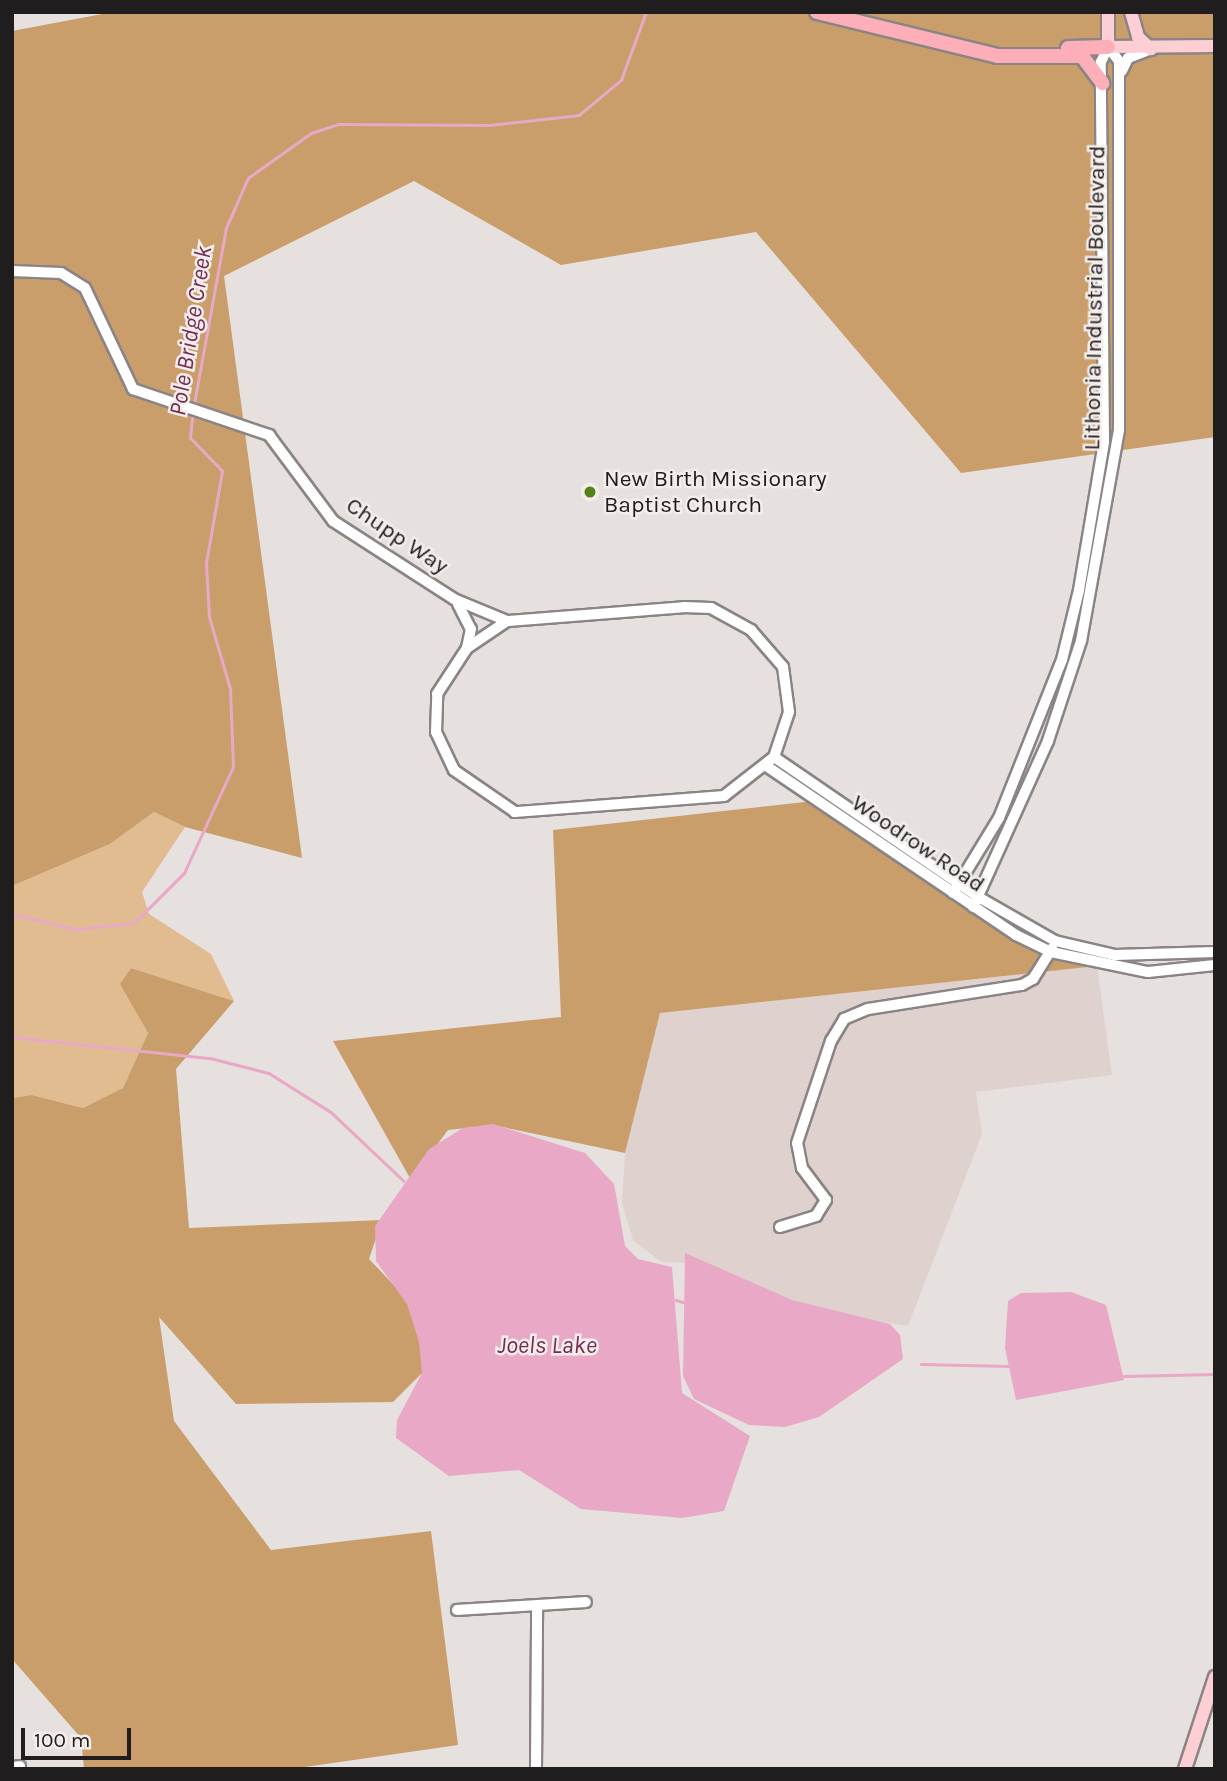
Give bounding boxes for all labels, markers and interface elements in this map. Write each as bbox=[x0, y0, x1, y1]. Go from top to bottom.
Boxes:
street label: Lithonia Industrial Boulevard bbox=[1079, 145, 1111, 451]
water label: Pole Bridge Creek bbox=[163, 244, 219, 418]
place label: New Birth Missionary Baptist Church bbox=[604, 465, 827, 519]
marker: New Birth Missionary Baptist Church bbox=[582, 484, 598, 500]
street label: Chupp Way bbox=[341, 492, 453, 580]
street label: Woodrow Road bbox=[846, 789, 990, 899]
water label: Joels Lake bbox=[497, 1332, 597, 1360]
scale bar bbox=[24, 1714, 135, 1758]
text: 100 m bbox=[34, 1728, 91, 1752]

